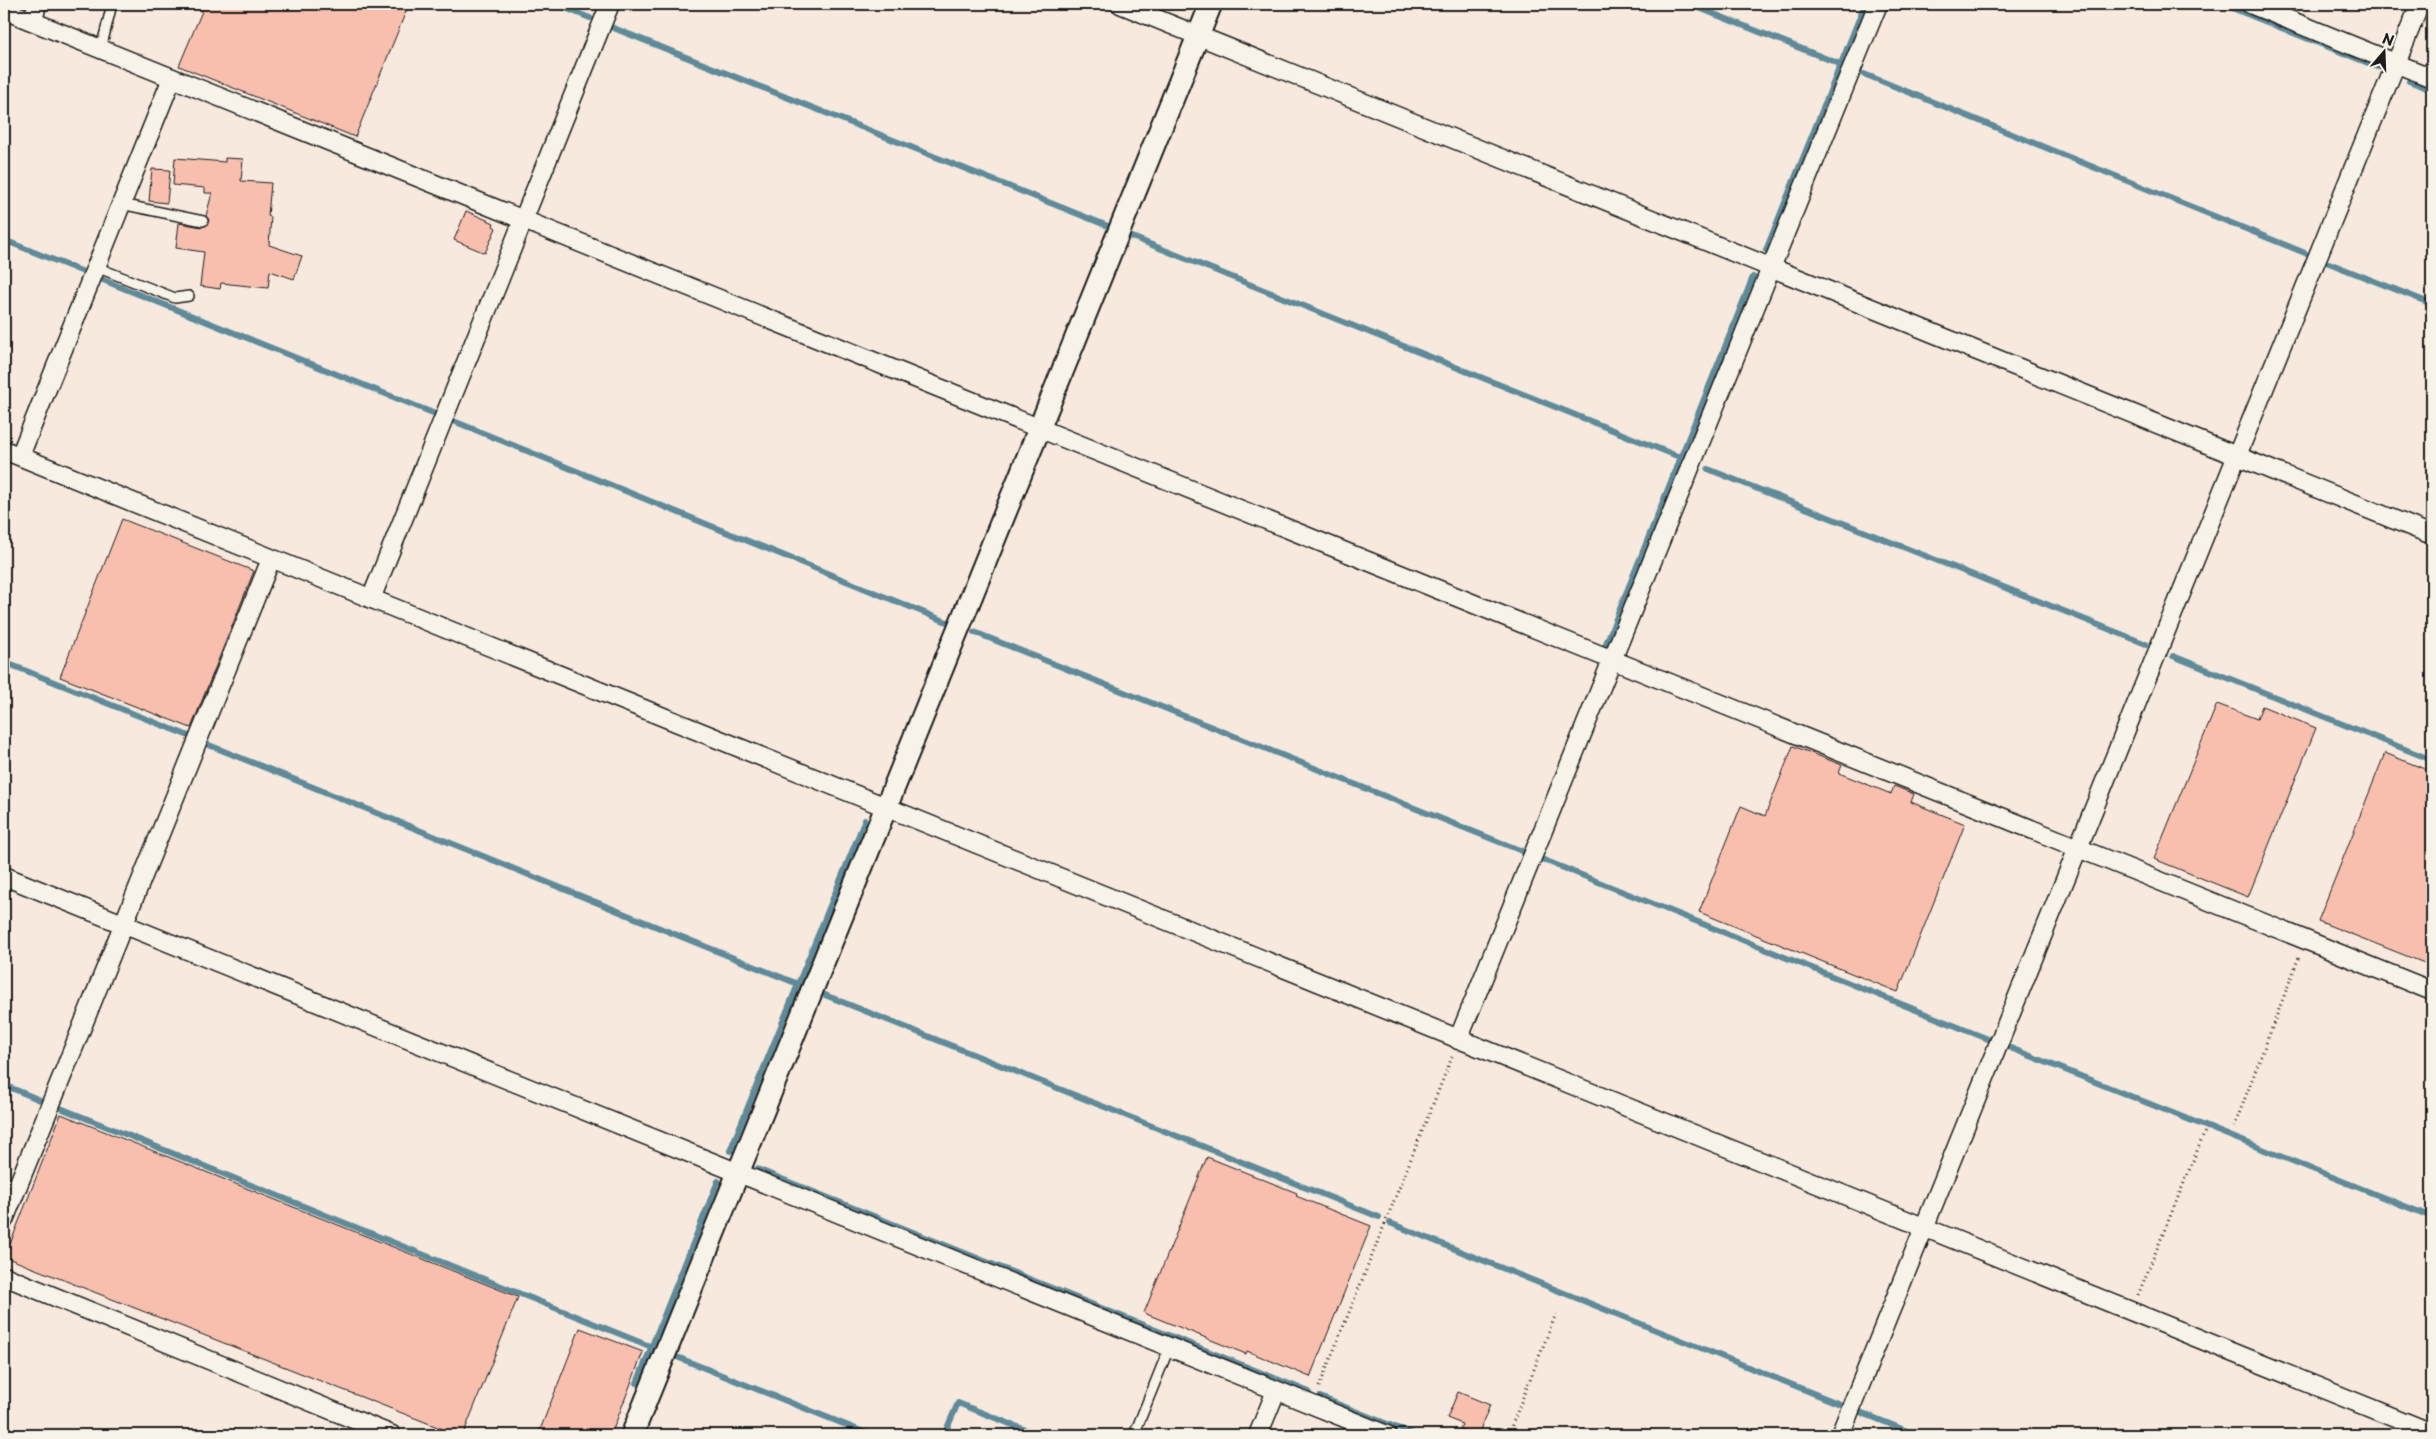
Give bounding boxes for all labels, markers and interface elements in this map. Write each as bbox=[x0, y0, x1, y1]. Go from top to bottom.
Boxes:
north arrow bbox=[2358, 28, 2408, 78]
text: N bbox=[2380, 28, 2397, 51]

